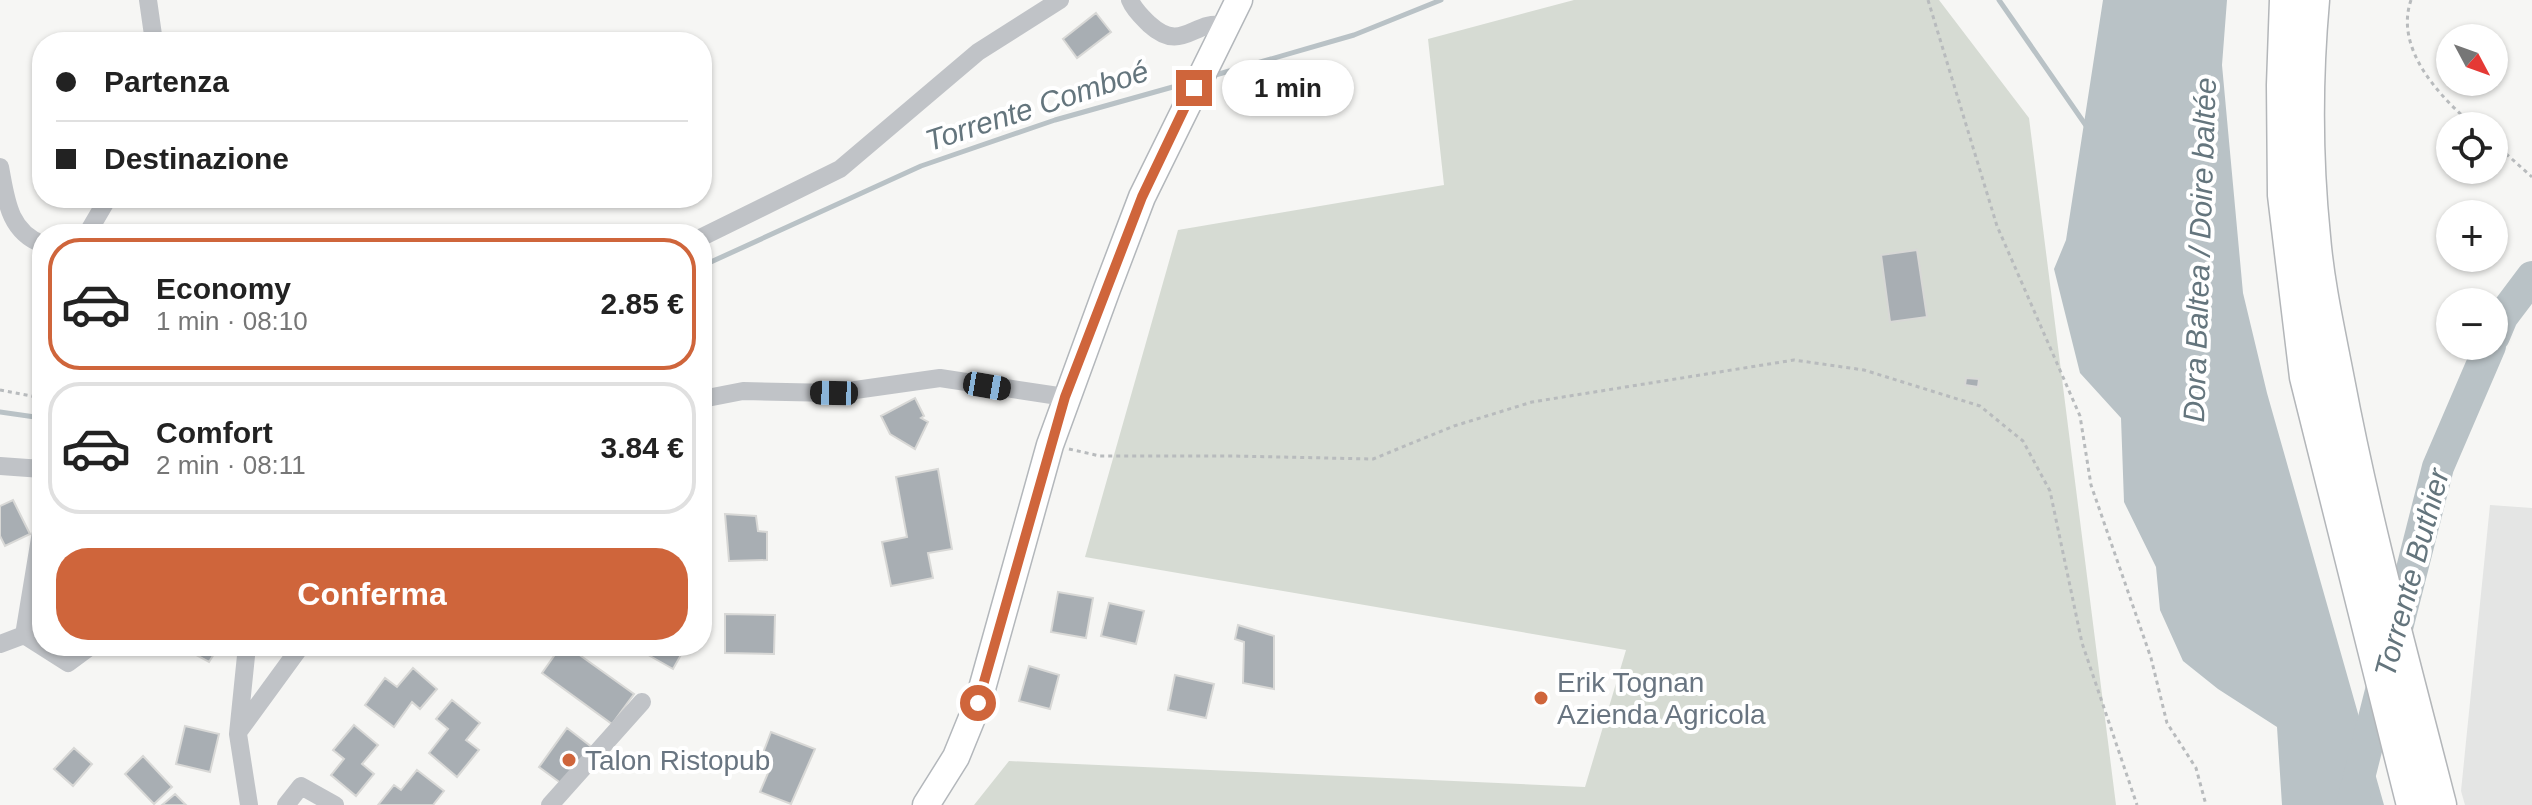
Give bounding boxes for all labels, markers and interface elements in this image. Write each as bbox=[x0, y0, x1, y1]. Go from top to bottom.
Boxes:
north arrow bbox=[2436, 24, 2508, 96]
map controls bbox=[2436, 24, 2508, 360]
water label: Torrente Comboé bbox=[921, 54, 1152, 157]
callout: 1 min bbox=[1222, 60, 1354, 116]
text: Partenza bbox=[104, 65, 229, 98]
route end bbox=[1176, 70, 1212, 106]
text: 1 min bbox=[1254, 73, 1322, 103]
water label: Dora Baltea / Doire baltée bbox=[2177, 77, 2222, 423]
button: locate bbox=[2436, 112, 2508, 184]
text: Destinazione bbox=[104, 142, 289, 175]
button: + bbox=[2436, 200, 2508, 272]
icon: car bbox=[60, 268, 132, 340]
text: Economy bbox=[156, 272, 291, 305]
text: 2.85 € bbox=[601, 287, 684, 320]
button: − bbox=[2436, 288, 2508, 360]
text: 1 min · 08:10 bbox=[156, 306, 308, 336]
car bbox=[961, 370, 1013, 402]
car bbox=[810, 381, 858, 405]
icon: car bbox=[60, 412, 132, 484]
text: Comfort bbox=[156, 416, 273, 449]
text: 3.84 € bbox=[601, 431, 684, 464]
text: 2 min · 08:11 bbox=[156, 450, 306, 480]
water label: Torrente Buthier bbox=[2368, 464, 2455, 681]
button: Conferma bbox=[56, 548, 688, 640]
place label: Erik Tognan Azienda Agricola bbox=[1557, 667, 1766, 730]
route start bbox=[960, 685, 996, 721]
marker: Erik Tognan Azienda Agricola bbox=[1532, 689, 1550, 707]
place label: Talon Ristopub bbox=[585, 745, 770, 776]
marker: Talon Ristopub bbox=[560, 751, 578, 769]

